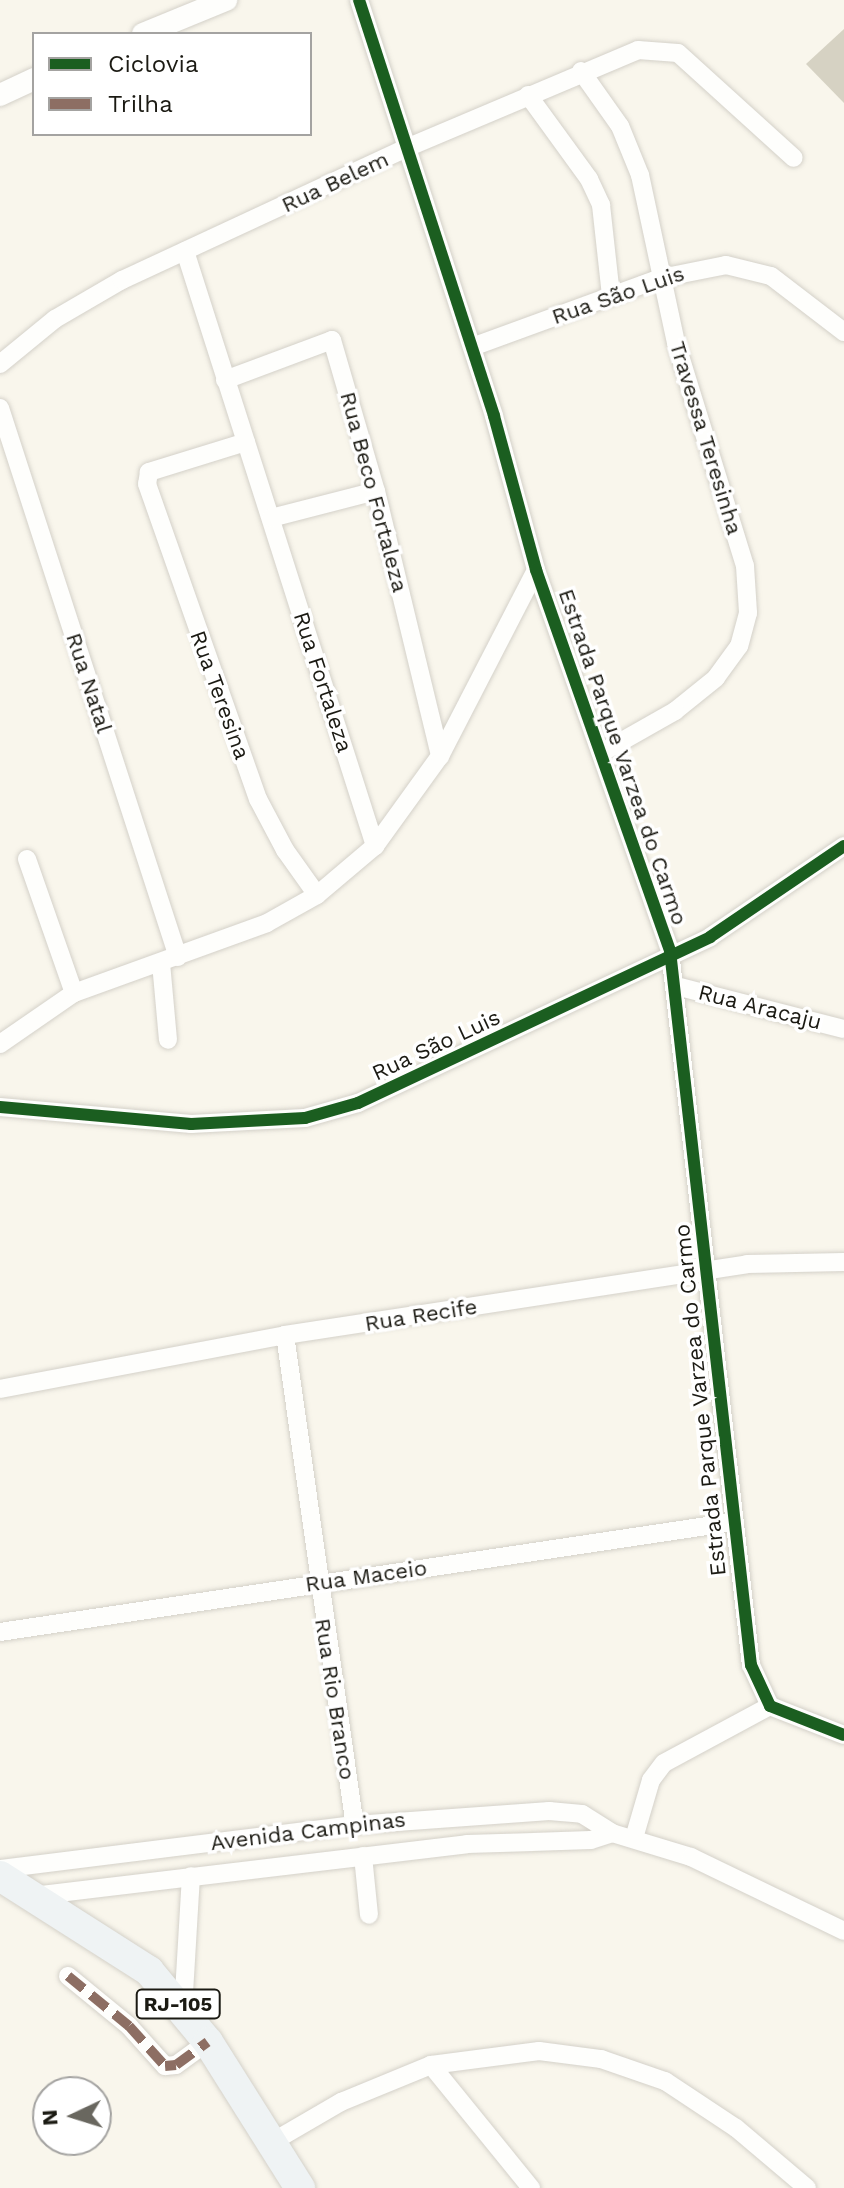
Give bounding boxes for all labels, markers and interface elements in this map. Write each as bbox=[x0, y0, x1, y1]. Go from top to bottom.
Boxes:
legend bbox=[32, 32, 312, 136]
text: Ciclovia bbox=[108, 50, 198, 78]
text: Trilha bbox=[108, 90, 173, 118]
street label: Rua Belem bbox=[277, 146, 393, 218]
street label: Rua São Luis bbox=[548, 260, 688, 330]
street label: Travessa Teresinha bbox=[664, 338, 748, 538]
street label: Rua Beco Fortaleza bbox=[334, 389, 414, 595]
street label: Estrada Parque Varzea do Carmo bbox=[553, 585, 693, 929]
street label: Rua Fortaleza bbox=[288, 608, 358, 756]
street label: Rua Teresina bbox=[184, 626, 256, 764]
street label: Rua Natal bbox=[60, 629, 118, 737]
street label: Rua Aracaju bbox=[695, 979, 825, 1035]
street label: Rua São Luis bbox=[367, 1004, 505, 1086]
street label: Estrada Parque Varzea do Carmo bbox=[668, 1222, 732, 1578]
street label: Rua Recife bbox=[363, 1293, 479, 1337]
street label: Rua Maceio bbox=[303, 1554, 429, 1598]
street label: Rua Rio Branco bbox=[309, 1616, 361, 1782]
street label: Avenida Campinas bbox=[209, 1806, 407, 1856]
road number: RJ-105 bbox=[134, 1988, 222, 2020]
north arrow bbox=[32, 2076, 112, 2156]
text: N bbox=[37, 2109, 63, 2127]

